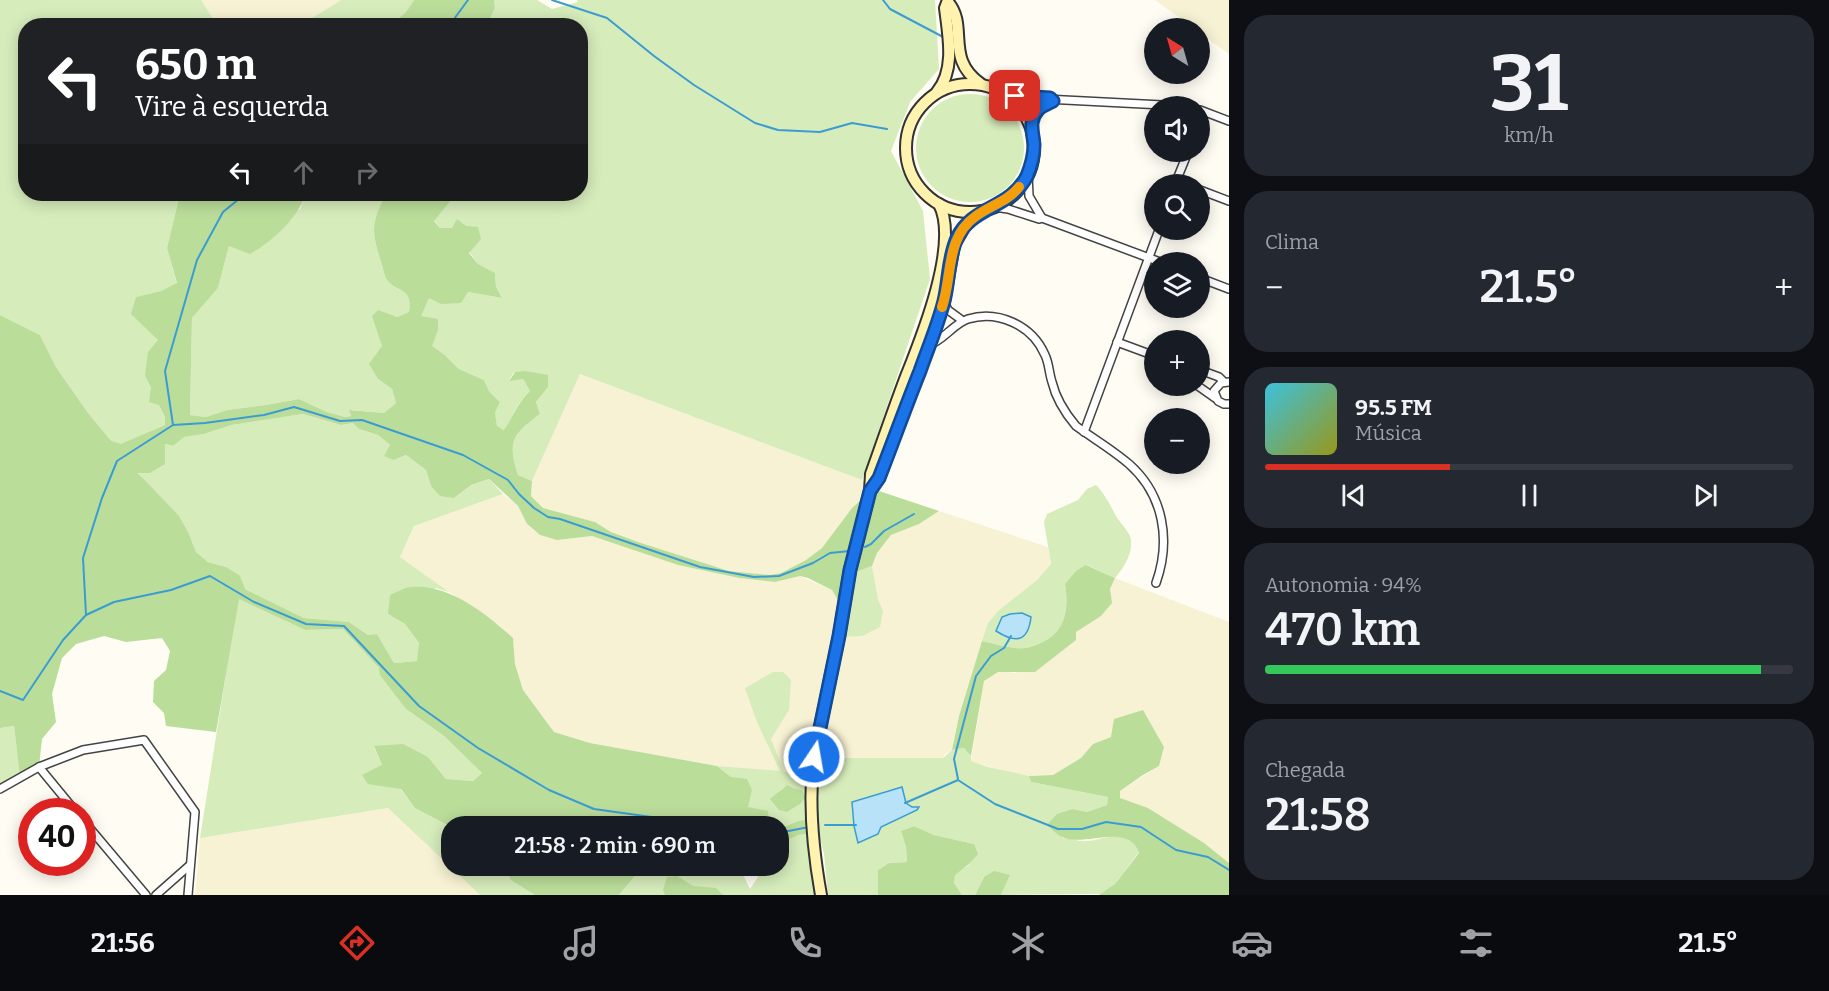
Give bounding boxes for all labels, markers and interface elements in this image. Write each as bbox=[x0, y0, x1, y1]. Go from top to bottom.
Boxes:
north arrow bbox=[1144, 18, 1210, 84]
map controls bbox=[1144, 18, 1210, 474]
text: 31 bbox=[1490, 37, 1568, 131]
text: 650 m bbox=[135, 40, 256, 90]
icon: left bbox=[36, 42, 114, 120]
pin bbox=[989, 70, 1040, 121]
icon: arrive bbox=[998, 79, 1031, 112]
text: Vire à esquerda bbox=[135, 91, 329, 123]
button: sound bbox=[1144, 96, 1210, 162]
text: km/h bbox=[1504, 123, 1554, 147]
icon: left bbox=[224, 156, 257, 189]
icon: ahead bbox=[287, 156, 320, 189]
icon: right bbox=[350, 156, 383, 189]
button: search bbox=[1144, 174, 1210, 240]
text: Clima bbox=[1265, 230, 1319, 254]
button: layers bbox=[1144, 252, 1210, 318]
text: 21.5° bbox=[1480, 260, 1578, 314]
text: − bbox=[1265, 268, 1283, 308]
text: + bbox=[1774, 268, 1793, 308]
button: + bbox=[1144, 330, 1210, 396]
text: 95.5 FM bbox=[1355, 394, 1432, 421]
button: − bbox=[1144, 408, 1210, 474]
text: Música bbox=[1355, 421, 1422, 445]
icon: previous bbox=[1337, 479, 1370, 512]
icon: pause bbox=[1513, 479, 1546, 512]
icon: next bbox=[1689, 479, 1722, 512]
text: Autonomia · 94% bbox=[1265, 573, 1422, 597]
text: 470 km bbox=[1265, 603, 1420, 657]
position arrow bbox=[782, 725, 846, 789]
text: Chegada bbox=[1265, 758, 1345, 782]
text: 21:58 bbox=[1265, 788, 1371, 842]
speed limit sign: 40 bbox=[18, 798, 96, 876]
text: 21:58 · 2 min · 690 m bbox=[514, 832, 716, 859]
icon: directions bbox=[336, 922, 378, 964]
icon: music bbox=[560, 922, 602, 964]
icon: phone bbox=[784, 922, 826, 964]
icon: climate bbox=[1007, 922, 1049, 964]
icon: car bbox=[1231, 922, 1273, 964]
icon: filters bbox=[1455, 922, 1497, 964]
text: 21:56 bbox=[91, 927, 155, 959]
text: 21.5° bbox=[1678, 927, 1738, 959]

